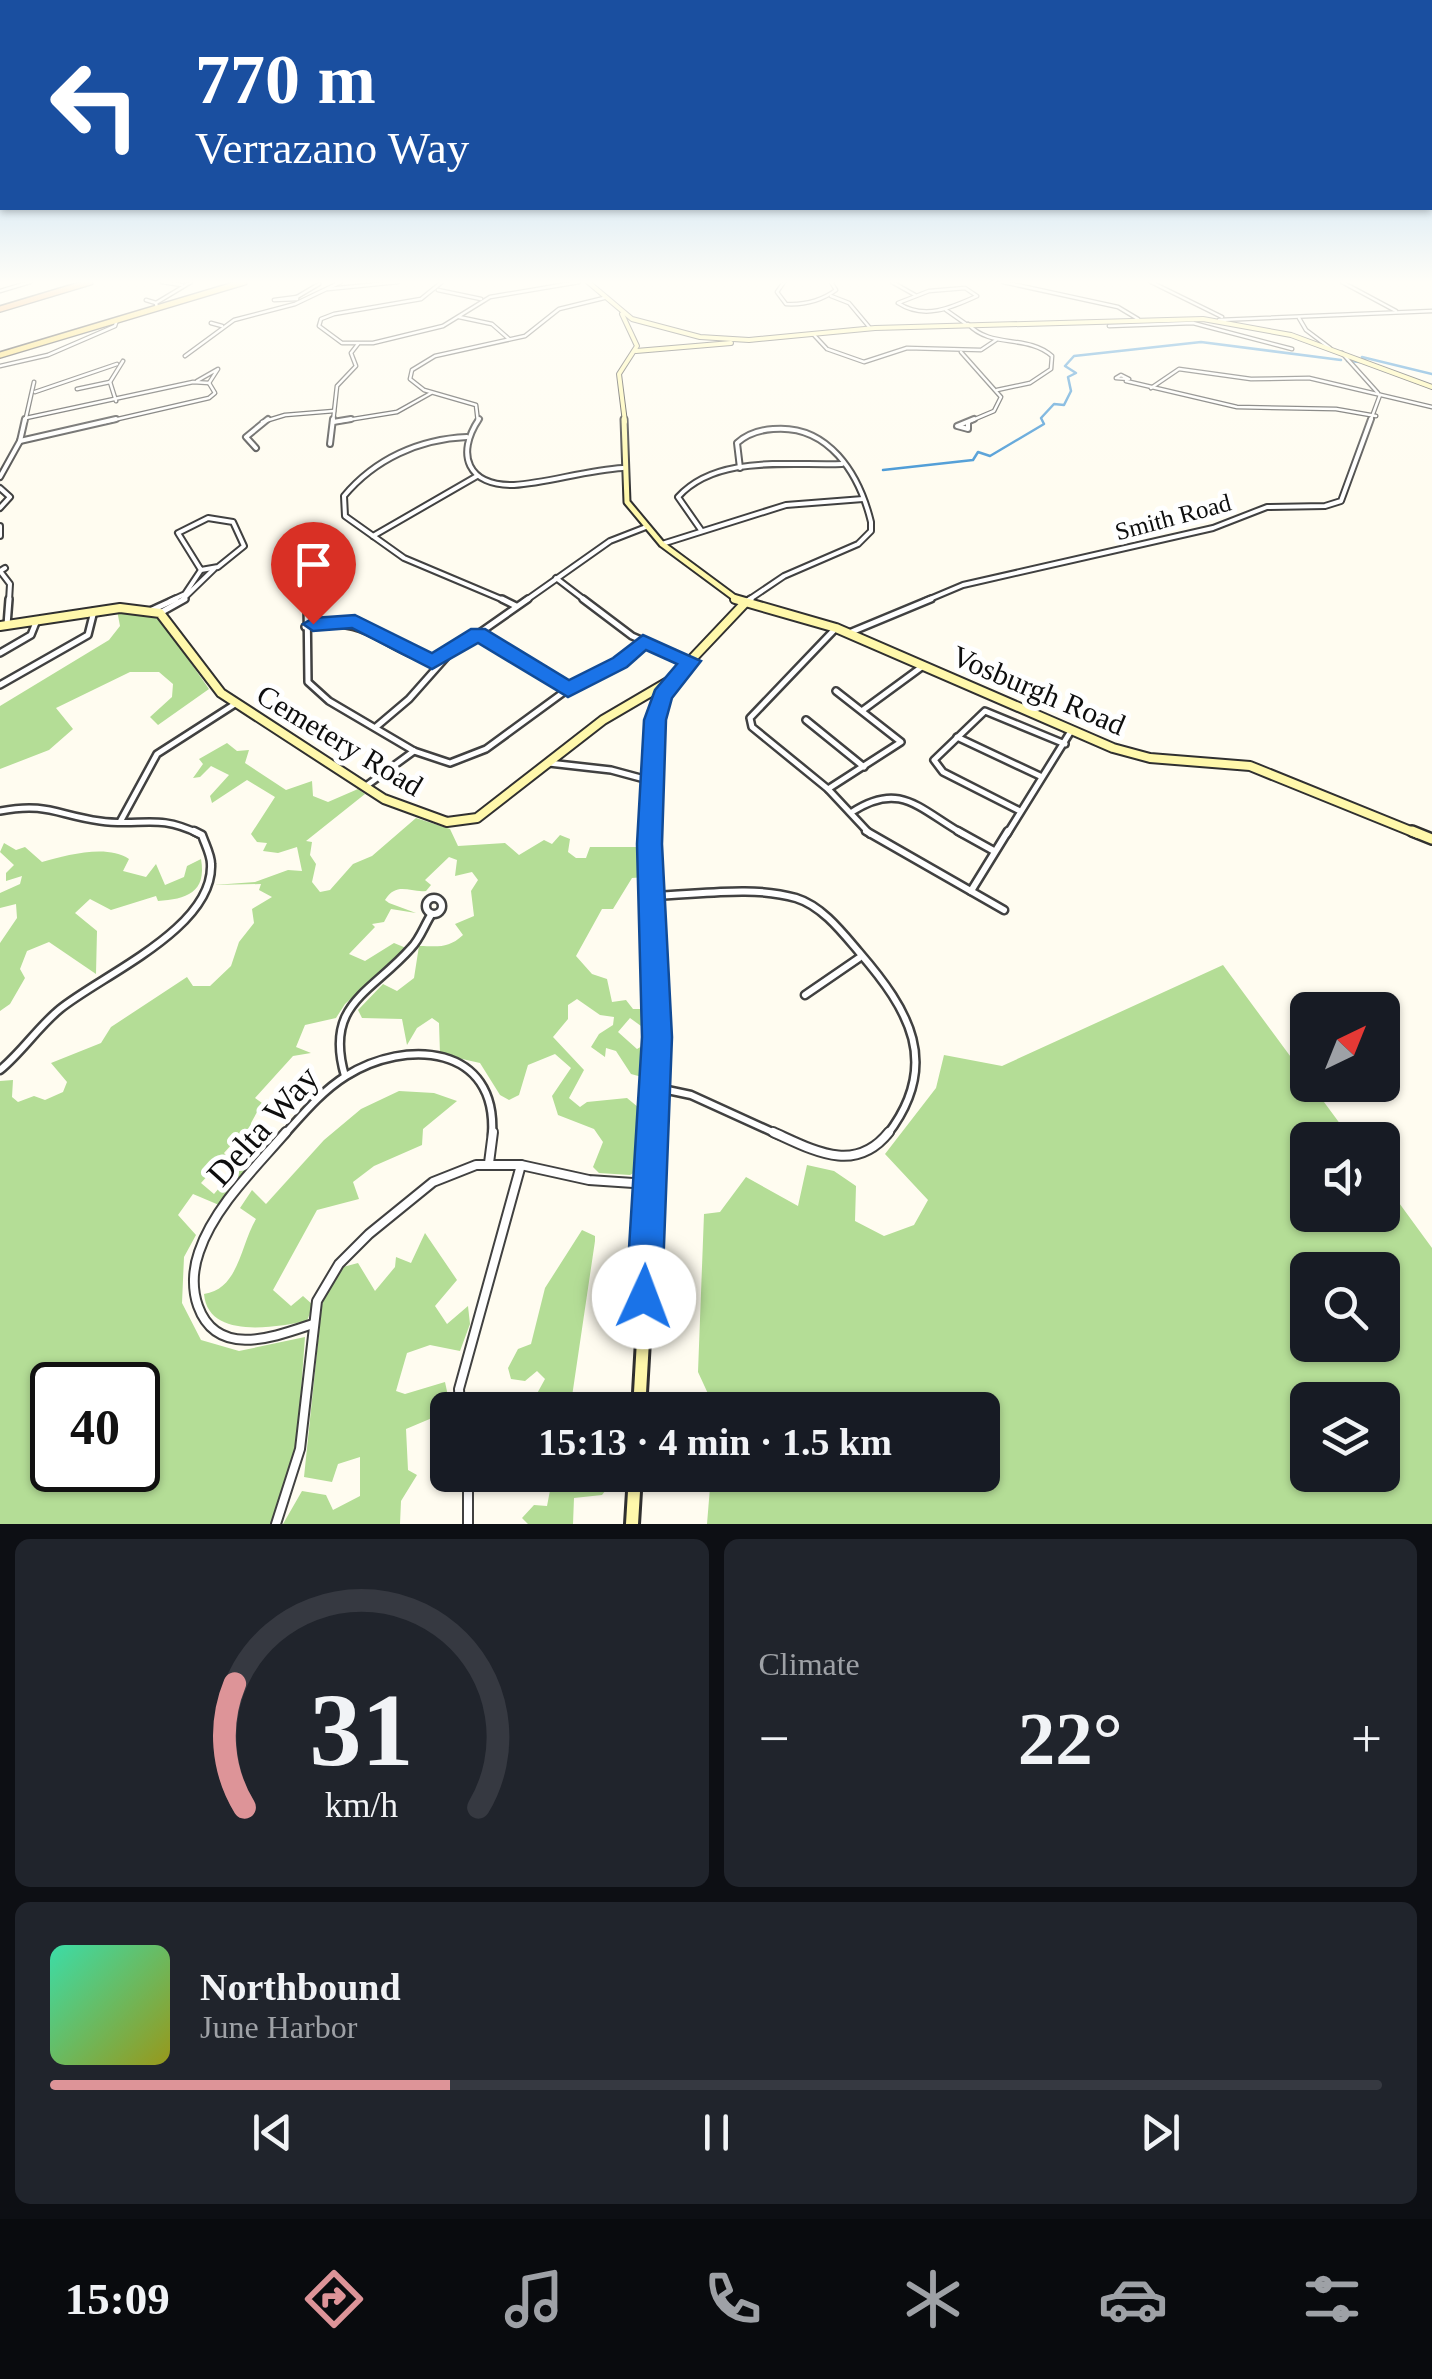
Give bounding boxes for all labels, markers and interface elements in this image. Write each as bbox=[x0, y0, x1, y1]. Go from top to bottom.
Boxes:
icon: left bbox=[30, 40, 160, 170]
text: 770 m bbox=[195, 41, 376, 118]
text: Verrazano Way bbox=[195, 123, 469, 173]
street label: Smith Road bbox=[1112, 488, 1234, 545]
pin bbox=[271, 522, 356, 625]
icon: arrive bbox=[286, 537, 341, 592]
street label: Vosburgh Road bbox=[948, 639, 1130, 741]
street label: Cemetery Road bbox=[251, 678, 429, 802]
north arrow bbox=[1290, 992, 1400, 1102]
map controls bbox=[1290, 992, 1400, 1492]
street label: Delta Way bbox=[199, 1058, 327, 1194]
button: sound bbox=[1290, 1122, 1400, 1232]
position arrow bbox=[592, 1245, 696, 1349]
button: search bbox=[1290, 1252, 1400, 1362]
speed limit sign: 40 bbox=[30, 1362, 160, 1492]
button: layers bbox=[1290, 1382, 1400, 1492]
text: 15:13 · 4 min · 1.5 km bbox=[538, 1421, 892, 1463]
text: Climate bbox=[759, 1646, 860, 1682]
text: 31 bbox=[310, 1672, 414, 1787]
text: 22° bbox=[1018, 1697, 1123, 1780]
text: − bbox=[759, 1708, 790, 1769]
text: + bbox=[1351, 1708, 1382, 1769]
text: km/h bbox=[325, 1785, 399, 1825]
text: Northbound bbox=[200, 1966, 401, 2008]
text: June Harbor bbox=[200, 2009, 357, 2045]
icon: previous bbox=[245, 2105, 300, 2160]
icon: pause bbox=[689, 2105, 744, 2160]
icon: next bbox=[1133, 2105, 1188, 2160]
icon: directions bbox=[299, 2264, 369, 2334]
icon: music bbox=[499, 2264, 569, 2334]
icon: phone bbox=[698, 2264, 768, 2334]
icon: climate bbox=[898, 2264, 968, 2334]
icon: car bbox=[1098, 2264, 1168, 2334]
icon: filters bbox=[1297, 2264, 1367, 2334]
text: 15:09 bbox=[65, 2274, 170, 2324]

